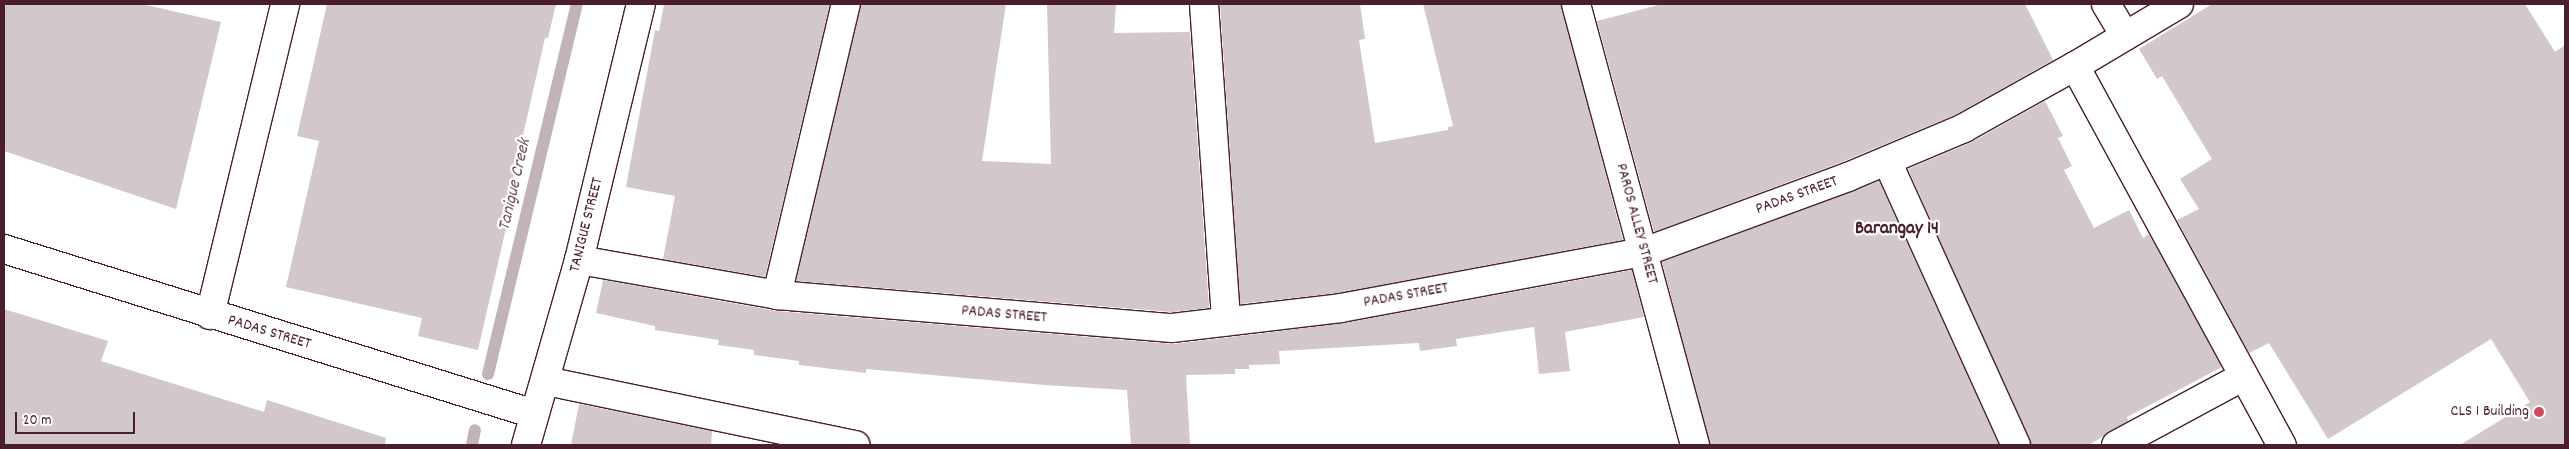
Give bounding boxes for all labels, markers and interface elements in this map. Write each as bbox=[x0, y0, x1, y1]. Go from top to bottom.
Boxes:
water label: Tanigue Creek bbox=[495, 137, 537, 233]
street label: PAROS ALLEY STREET bbox=[1611, 161, 1661, 287]
street label: PADAS STREET bbox=[1753, 172, 1841, 220]
street label: TANIGUE STREET bbox=[566, 176, 608, 274]
district label: Barangay 14 bbox=[1855, 219, 1939, 241]
street label: PADAS STREET bbox=[1362, 279, 1450, 313]
street label: PADAS STREET bbox=[960, 302, 1048, 328]
street label: PADAS STREET bbox=[225, 311, 313, 355]
scale bar bbox=[18, 402, 138, 434]
place label: CLS 1 Building bbox=[2451, 402, 2529, 422]
marker: CLS 1 Building bbox=[2533, 406, 2545, 418]
text: 20 m bbox=[23, 410, 51, 432]

